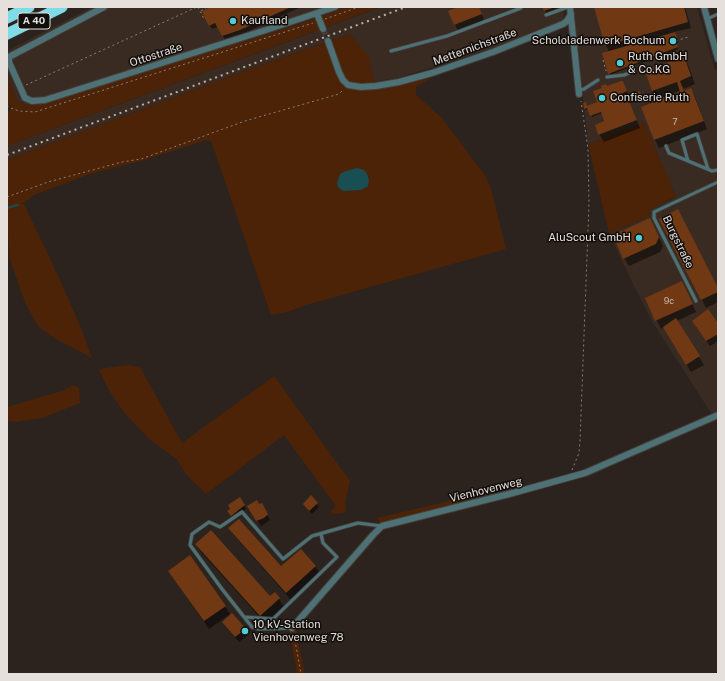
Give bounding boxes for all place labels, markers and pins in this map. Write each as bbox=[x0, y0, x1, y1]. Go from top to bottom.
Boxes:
place label: Kaufland bbox=[241, 14, 288, 28]
marker: Kaufland bbox=[228, 16, 238, 26]
place label: Schololadenwerk Bochum bbox=[532, 34, 665, 48]
marker: Schololadenwerk Bochum bbox=[668, 36, 678, 46]
place label: Ruth GmbH & Co.KG bbox=[628, 50, 688, 76]
marker: Ruth GmbH & Co.KG bbox=[615, 58, 625, 68]
place label: Confiserie Ruth bbox=[610, 91, 689, 105]
marker: Confiserie Ruth bbox=[597, 93, 607, 103]
place label: AluScout GmbH bbox=[548, 231, 631, 245]
marker: AluScout GmbH bbox=[634, 233, 644, 243]
place label: 10 kV-Station Vienhovenweg 78 bbox=[253, 618, 344, 644]
marker: 10 kV-Station Vienhovenweg 78 bbox=[240, 626, 250, 636]

